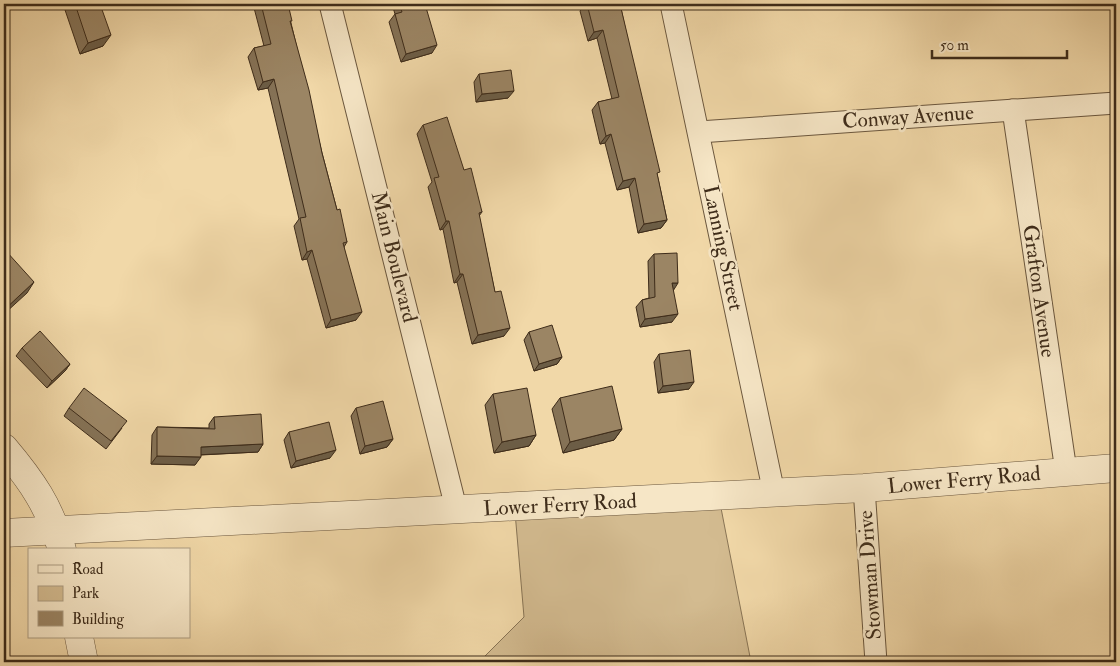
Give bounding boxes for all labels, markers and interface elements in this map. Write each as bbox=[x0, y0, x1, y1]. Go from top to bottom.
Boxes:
scale bar bbox=[932, 28, 1068, 60]
text: 50 m bbox=[940, 36, 969, 55]
street label: Conway Avenue bbox=[841, 99, 975, 135]
street label: Lanning Street bbox=[697, 183, 749, 313]
street label: Main Boulevard bbox=[365, 189, 423, 326]
street label: Grafton Avenue bbox=[1016, 223, 1062, 359]
street label: Lower Ferry Road bbox=[886, 460, 1042, 500]
street label: Lower Ferry Road bbox=[483, 487, 638, 523]
street label: Stowman Drive bbox=[852, 509, 888, 641]
legend bbox=[28, 548, 190, 638]
text: Road bbox=[72, 560, 104, 579]
text: Park bbox=[72, 584, 99, 603]
text: Building bbox=[72, 610, 124, 629]

